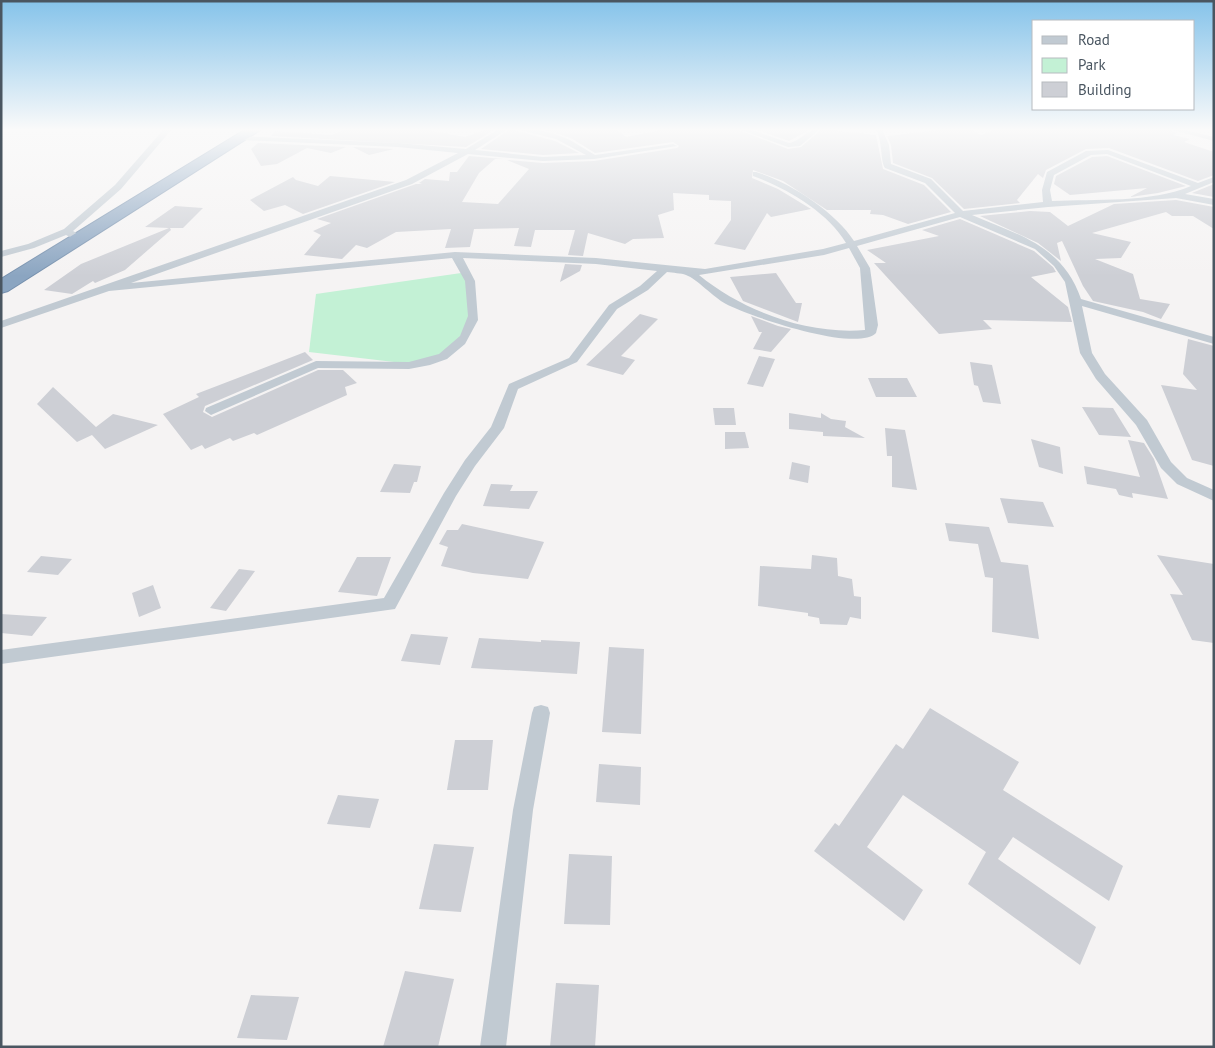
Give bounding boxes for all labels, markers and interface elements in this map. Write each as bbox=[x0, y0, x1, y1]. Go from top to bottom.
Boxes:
legend bbox=[1032, 20, 1195, 110]
text: Road bbox=[1078, 30, 1110, 49]
text: Park bbox=[1078, 55, 1106, 74]
text: Building bbox=[1078, 80, 1132, 99]

